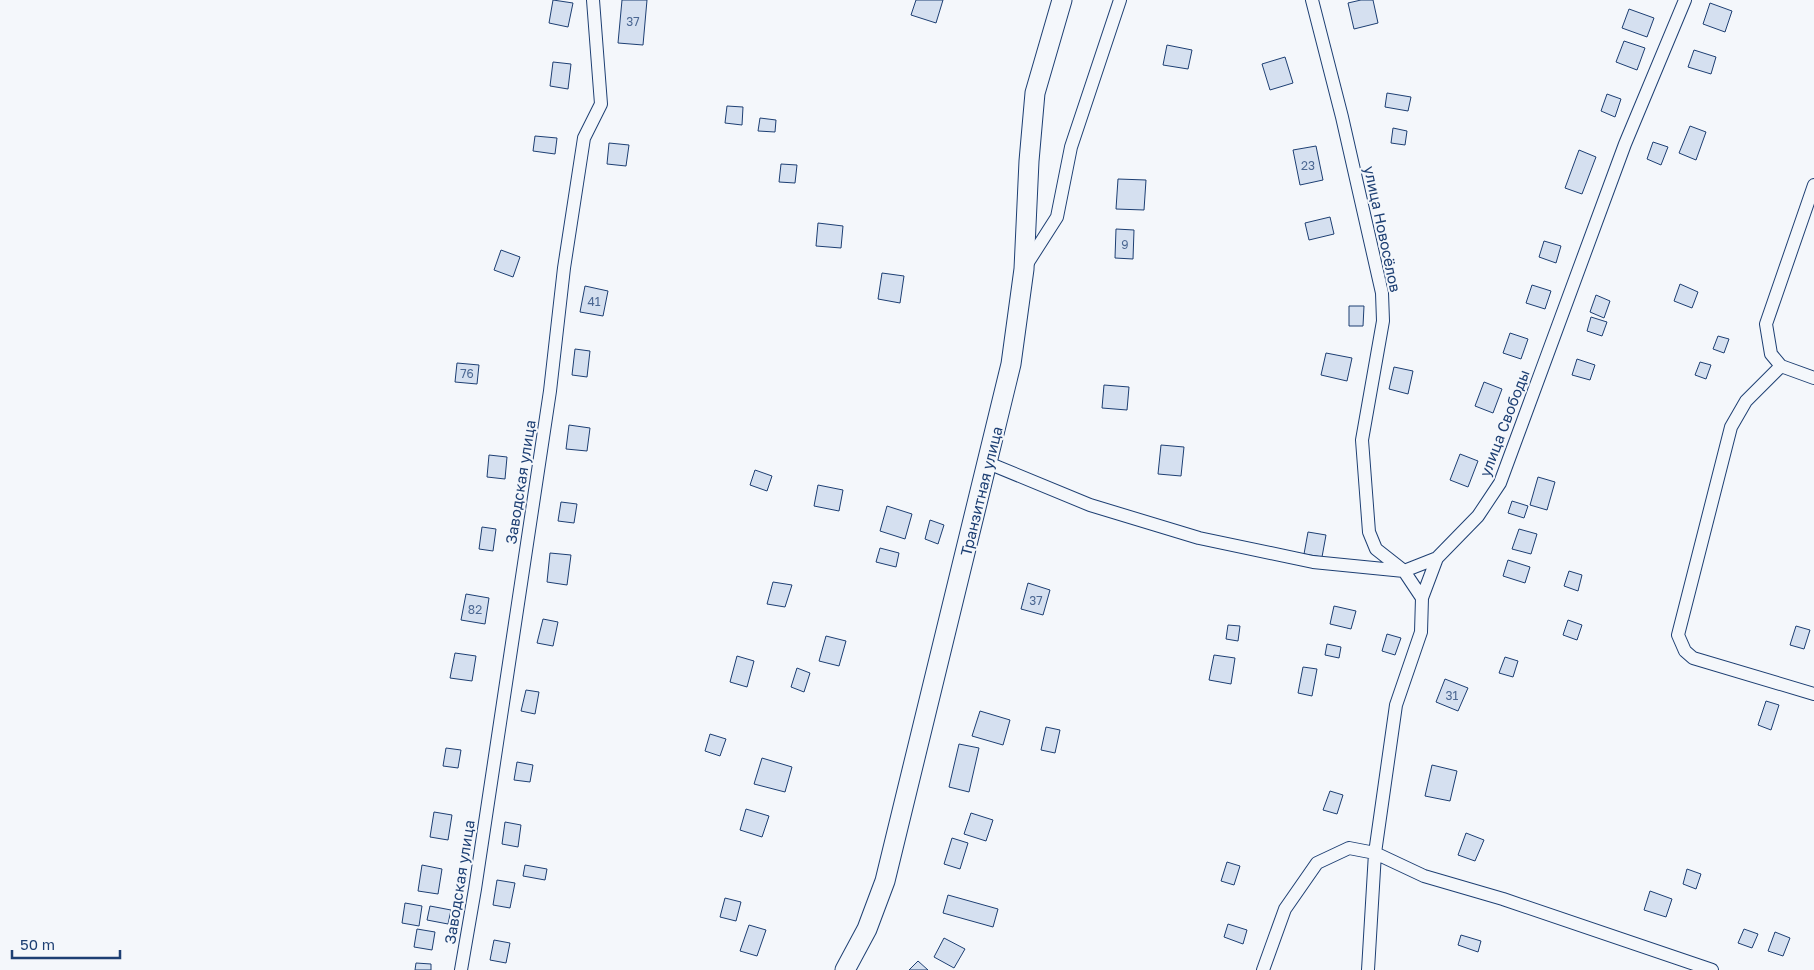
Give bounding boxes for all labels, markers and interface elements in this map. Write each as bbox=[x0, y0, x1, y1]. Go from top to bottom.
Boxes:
house number: 37 bbox=[626, 14, 640, 29]
house number: 23 bbox=[1301, 158, 1315, 173]
street label: улица Новосёлов bbox=[1361, 164, 1405, 294]
house number: 9 bbox=[1121, 237, 1129, 252]
house number: 41 bbox=[587, 294, 601, 309]
house number: 76 bbox=[460, 366, 474, 381]
street label: улица Свободы bbox=[1475, 367, 1533, 479]
street label: Заводская улица bbox=[501, 418, 539, 546]
street label: Транзитная улица bbox=[956, 424, 1006, 558]
house number: 37 bbox=[1029, 593, 1043, 608]
house number: 82 bbox=[468, 602, 482, 617]
house number: 31 bbox=[1446, 688, 1459, 703]
street label: Заводская улица bbox=[440, 818, 478, 946]
scale bar bbox=[12, 928, 120, 960]
text: 50 m bbox=[20, 935, 55, 953]

